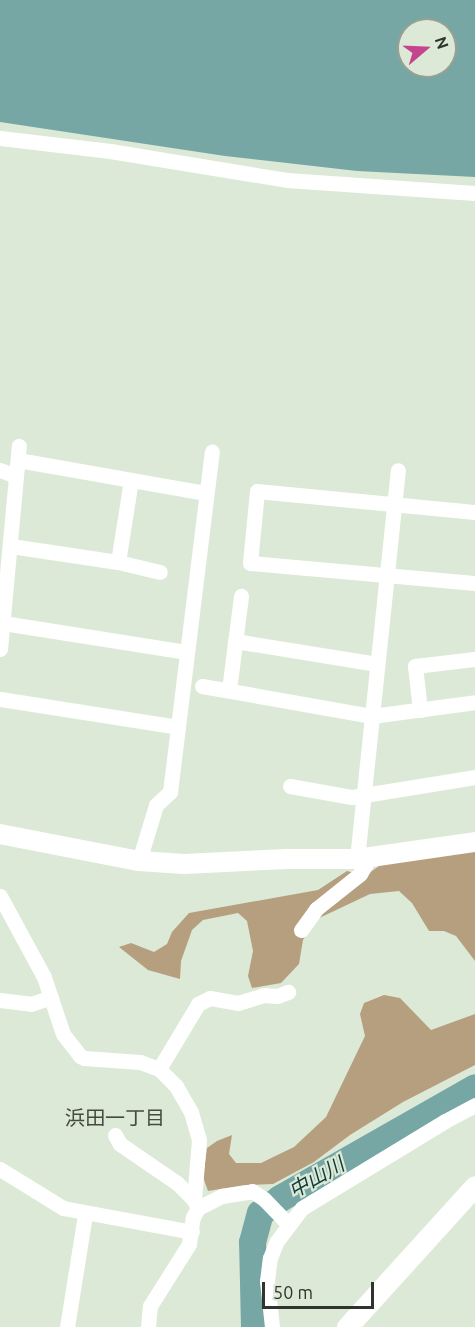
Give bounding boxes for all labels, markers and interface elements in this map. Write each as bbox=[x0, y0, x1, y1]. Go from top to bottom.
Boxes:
north arrow bbox=[397, 18, 457, 78]
text: N bbox=[432, 34, 453, 51]
district label: 浜田一丁目 bbox=[65, 1105, 165, 1129]
water label: 中山川 bbox=[284, 1152, 348, 1202]
scale bar bbox=[265, 1270, 378, 1308]
text: 50 m bbox=[273, 1282, 313, 1302]

